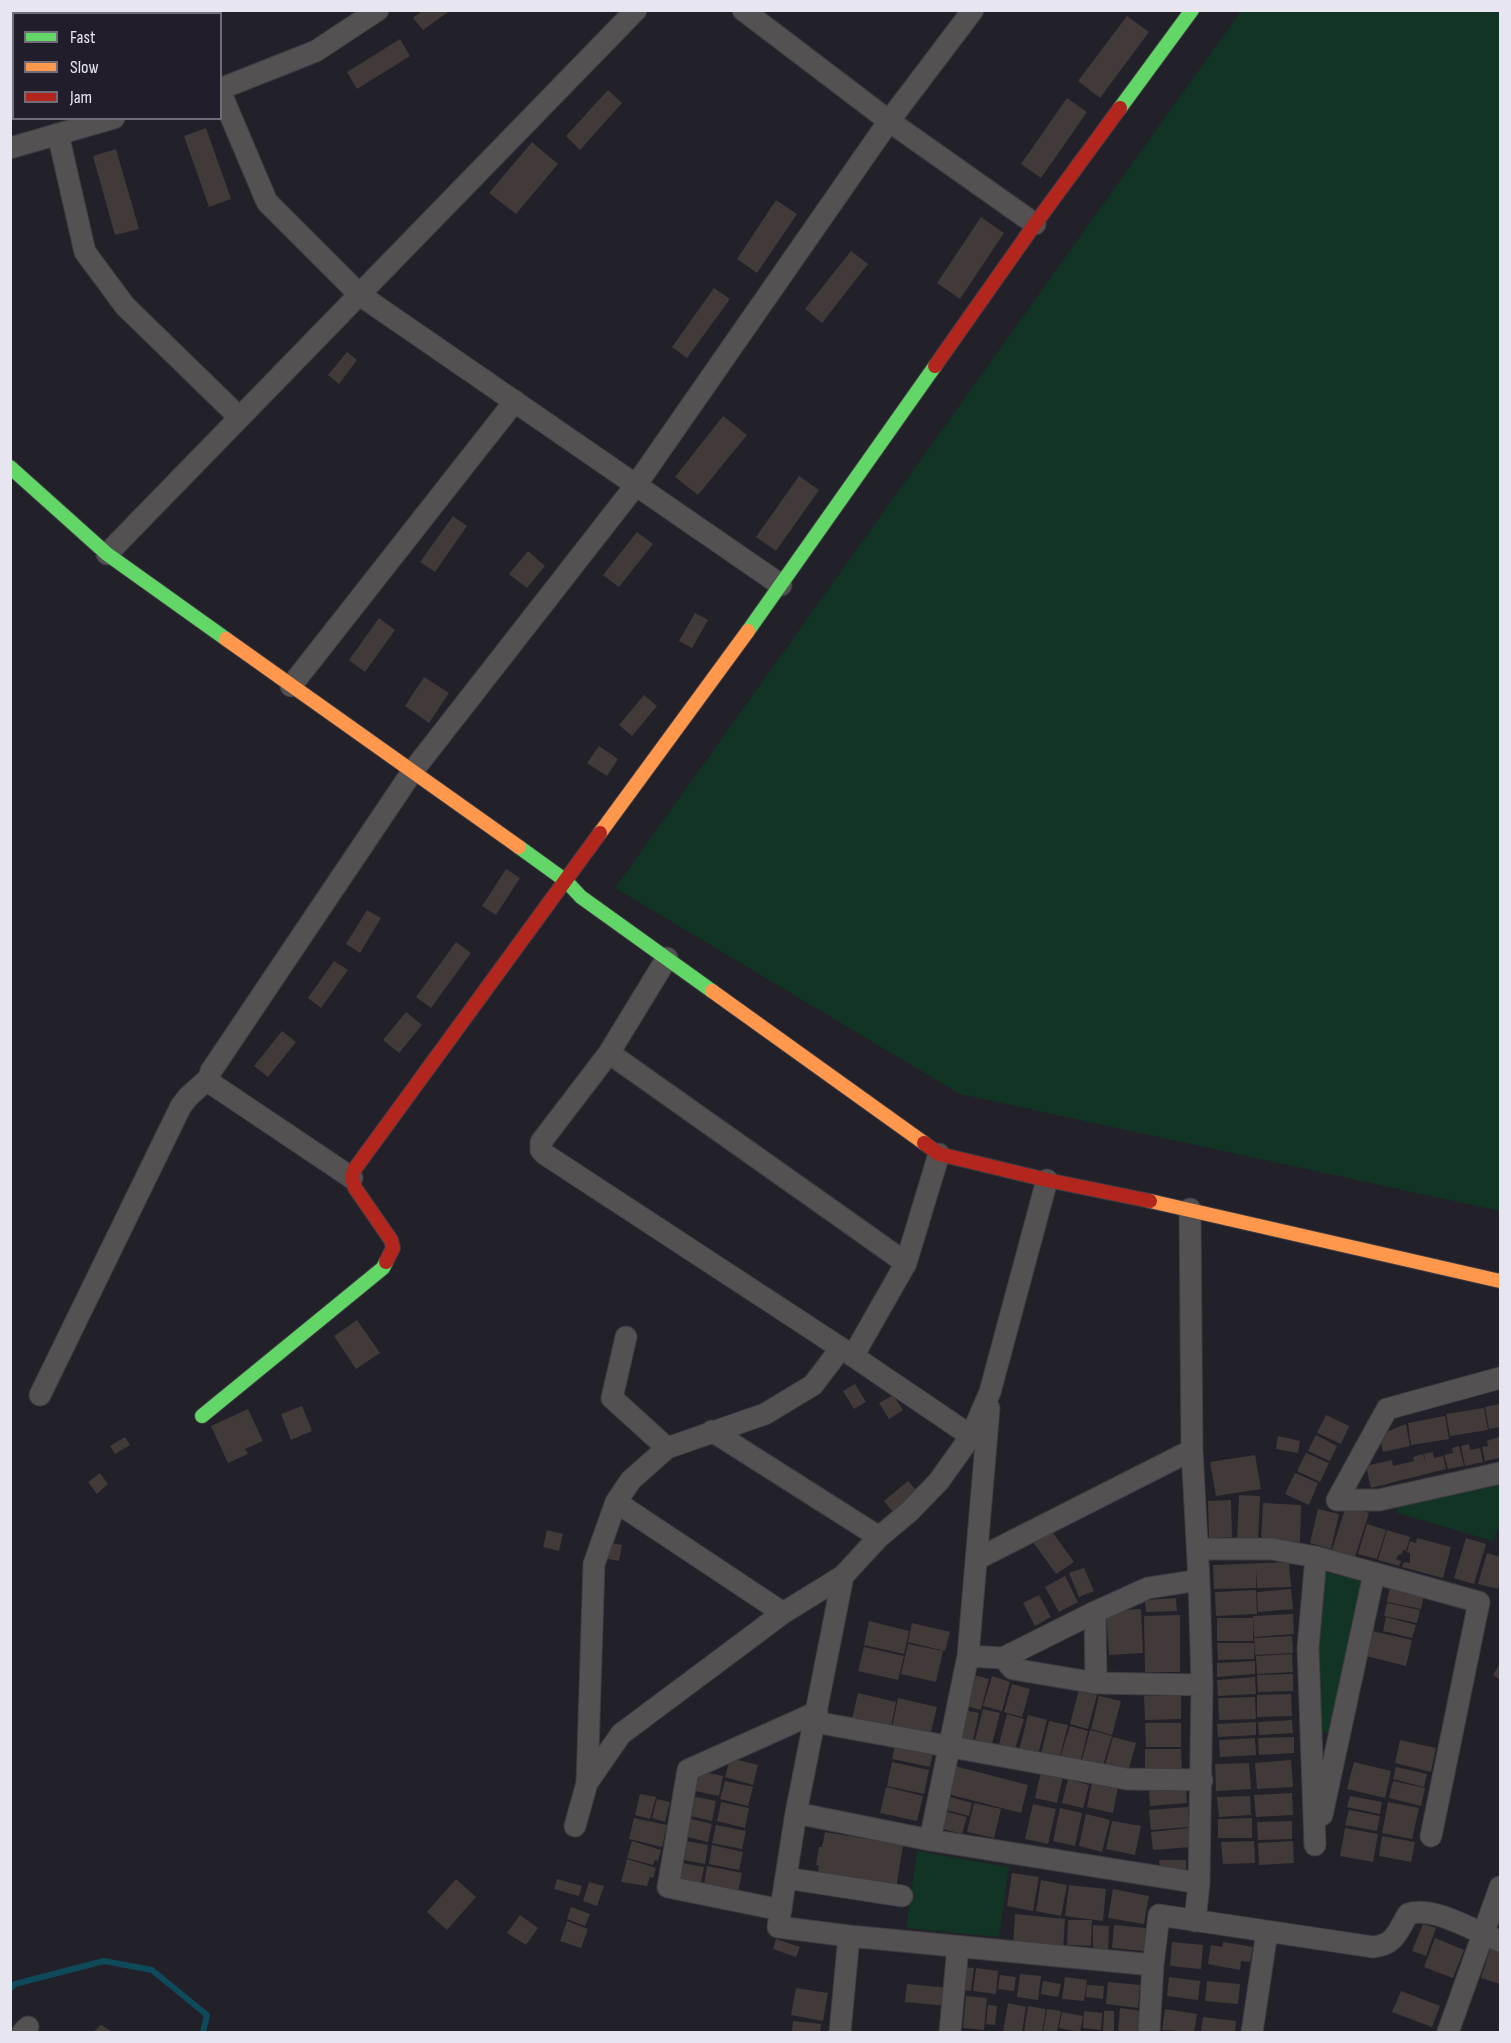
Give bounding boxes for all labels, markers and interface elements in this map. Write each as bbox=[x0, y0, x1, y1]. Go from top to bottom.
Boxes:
legend bbox=[12, 12, 222, 120]
text: Fast bbox=[70, 27, 95, 48]
text: Slow bbox=[70, 57, 99, 78]
text: Jam bbox=[70, 87, 92, 108]

